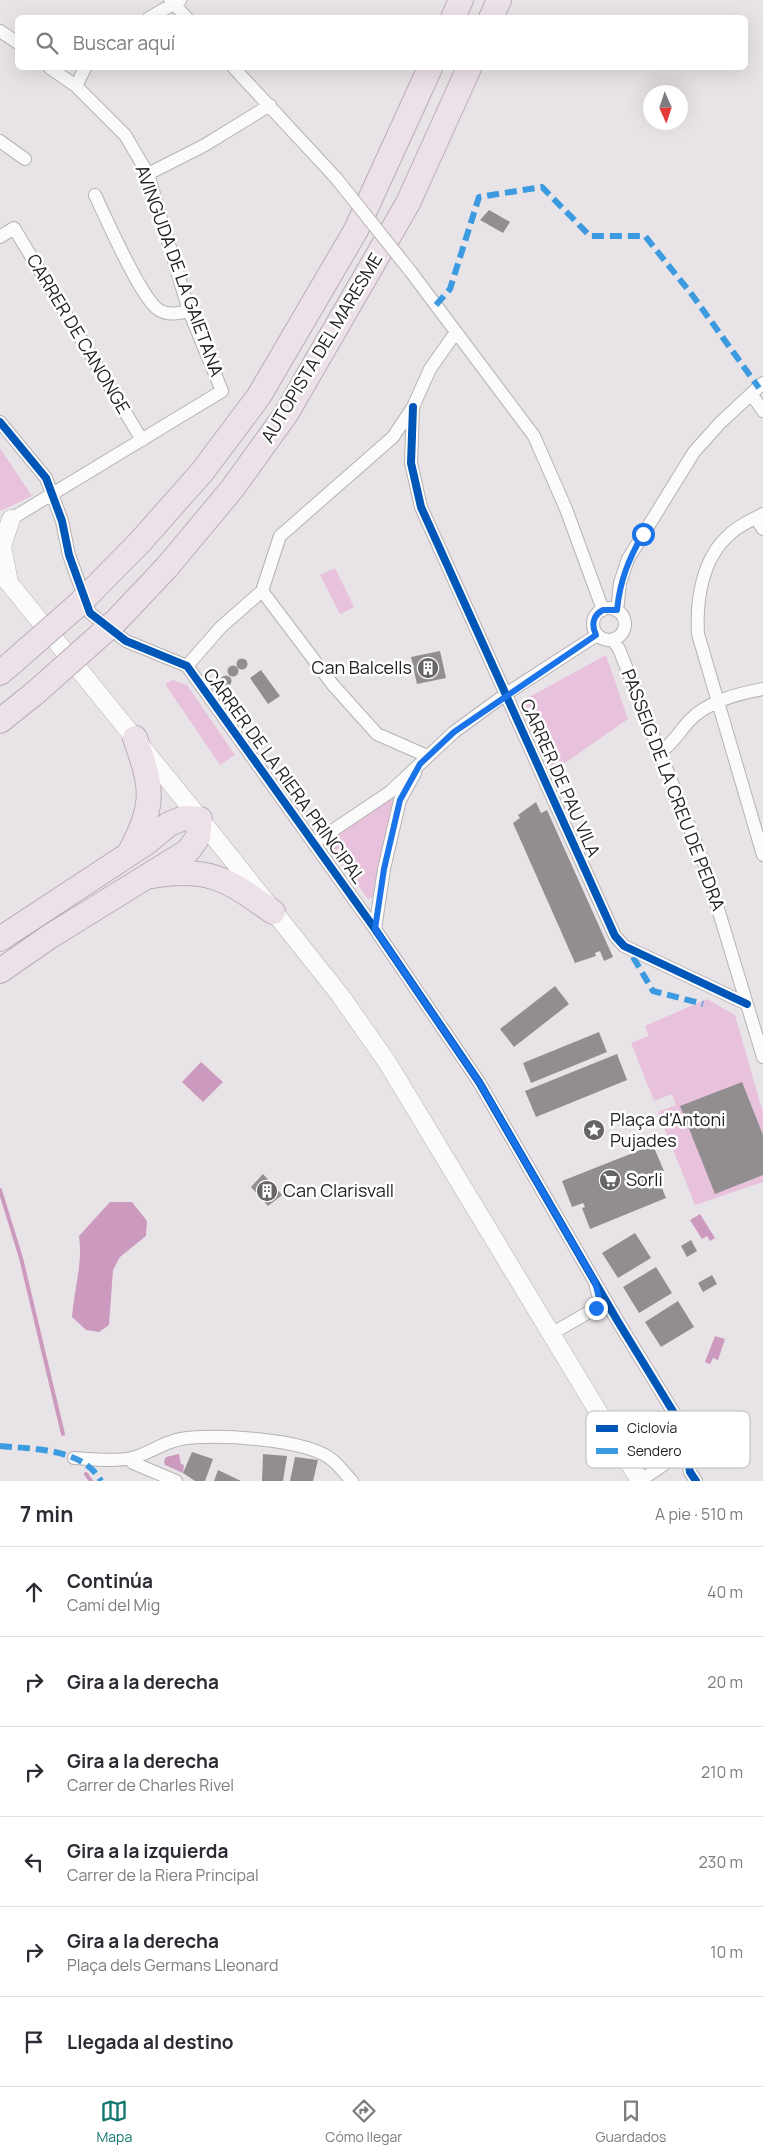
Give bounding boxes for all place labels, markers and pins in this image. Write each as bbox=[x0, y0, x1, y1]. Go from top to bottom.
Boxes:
place label: Can Balcells bbox=[312, 655, 412, 679]
building icon: Can Balcells bbox=[416, 656, 440, 680]
place label: Plaça d'Antoni Pujades bbox=[610, 1107, 725, 1152]
place icon: Plaça d'Antoni Pujades bbox=[582, 1118, 606, 1142]
place label: Sorli bbox=[626, 1167, 663, 1191]
supermarket icon: Sorli bbox=[598, 1168, 622, 1192]
place label: Can Clarisvall bbox=[283, 1178, 394, 1202]
building icon: Can Clarisvall bbox=[255, 1179, 279, 1203]

